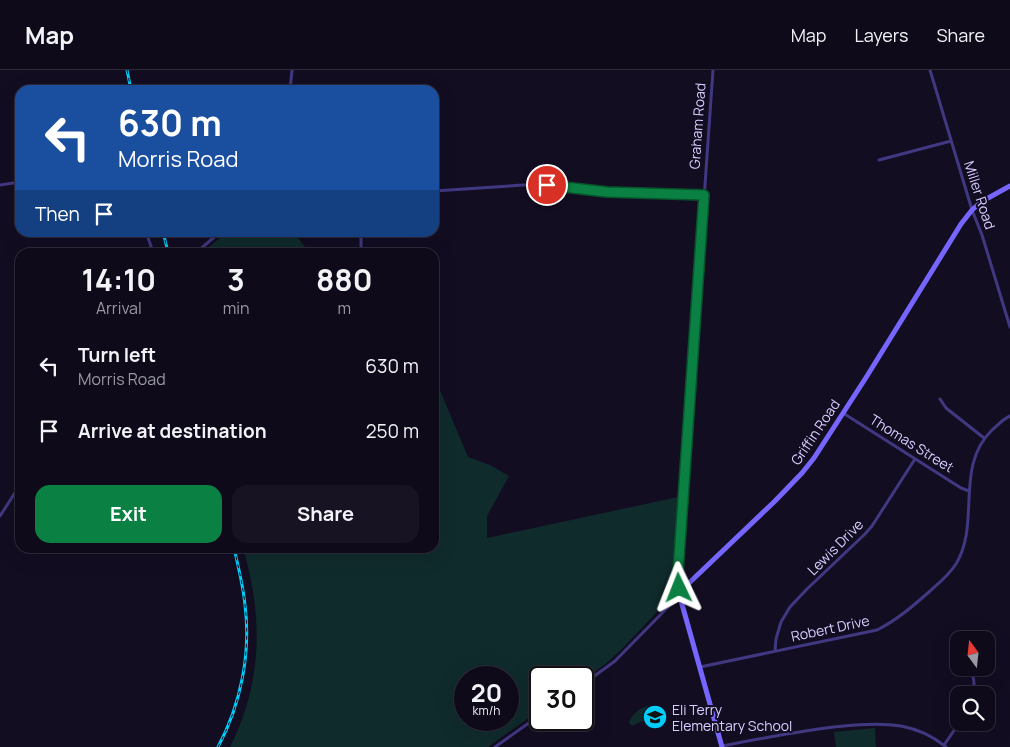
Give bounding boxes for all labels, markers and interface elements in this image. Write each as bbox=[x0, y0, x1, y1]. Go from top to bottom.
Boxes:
text: Map bbox=[25, 18, 74, 51]
text: Map bbox=[791, 23, 826, 47]
text: Layers bbox=[854, 23, 908, 47]
text: Share bbox=[936, 23, 985, 47]
street label: Graham Road bbox=[685, 82, 709, 170]
text: 630 m bbox=[118, 99, 222, 147]
icon: left bbox=[35, 105, 100, 170]
text: Morris Road bbox=[118, 144, 239, 174]
street label: Miller Road bbox=[960, 158, 1000, 232]
pin bbox=[526, 164, 568, 206]
icon: arrive bbox=[533, 171, 561, 199]
icon: arrive bbox=[90, 200, 118, 228]
text: Then bbox=[35, 201, 80, 227]
text: 14:10 bbox=[82, 259, 156, 300]
text: 3 bbox=[227, 259, 245, 300]
text: 880 bbox=[316, 259, 372, 300]
text: Arrival bbox=[96, 297, 142, 319]
text: min bbox=[223, 297, 249, 319]
text: m bbox=[337, 297, 351, 319]
text: Turn left bbox=[78, 342, 156, 368]
icon: left bbox=[35, 352, 63, 380]
text: 630 m bbox=[365, 353, 419, 379]
text: Morris Road bbox=[78, 368, 166, 390]
street label: Griffin Road bbox=[786, 395, 844, 469]
street label: Thomas Street bbox=[866, 410, 958, 477]
icon: arrive bbox=[35, 417, 63, 445]
text: Arrive at destination bbox=[78, 418, 267, 444]
text: 250 m bbox=[366, 418, 419, 444]
button: Exit bbox=[35, 485, 222, 543]
button: Share bbox=[232, 485, 419, 543]
street label: Lewis Drive bbox=[803, 515, 867, 579]
position arrow bbox=[652, 561, 704, 613]
street label: Robert Drive bbox=[789, 610, 871, 646]
north arrow bbox=[950, 631, 995, 676]
map controls bbox=[950, 631, 995, 731]
speed limit sign: 30 bbox=[529, 666, 594, 731]
text: 20 bbox=[471, 675, 502, 710]
button: search bbox=[950, 686, 995, 731]
place label: Eli Terry Elementary School bbox=[672, 700, 792, 735]
text: km/h bbox=[473, 702, 500, 719]
school or university icon: Eli Terry Elementary School bbox=[642, 704, 668, 730]

